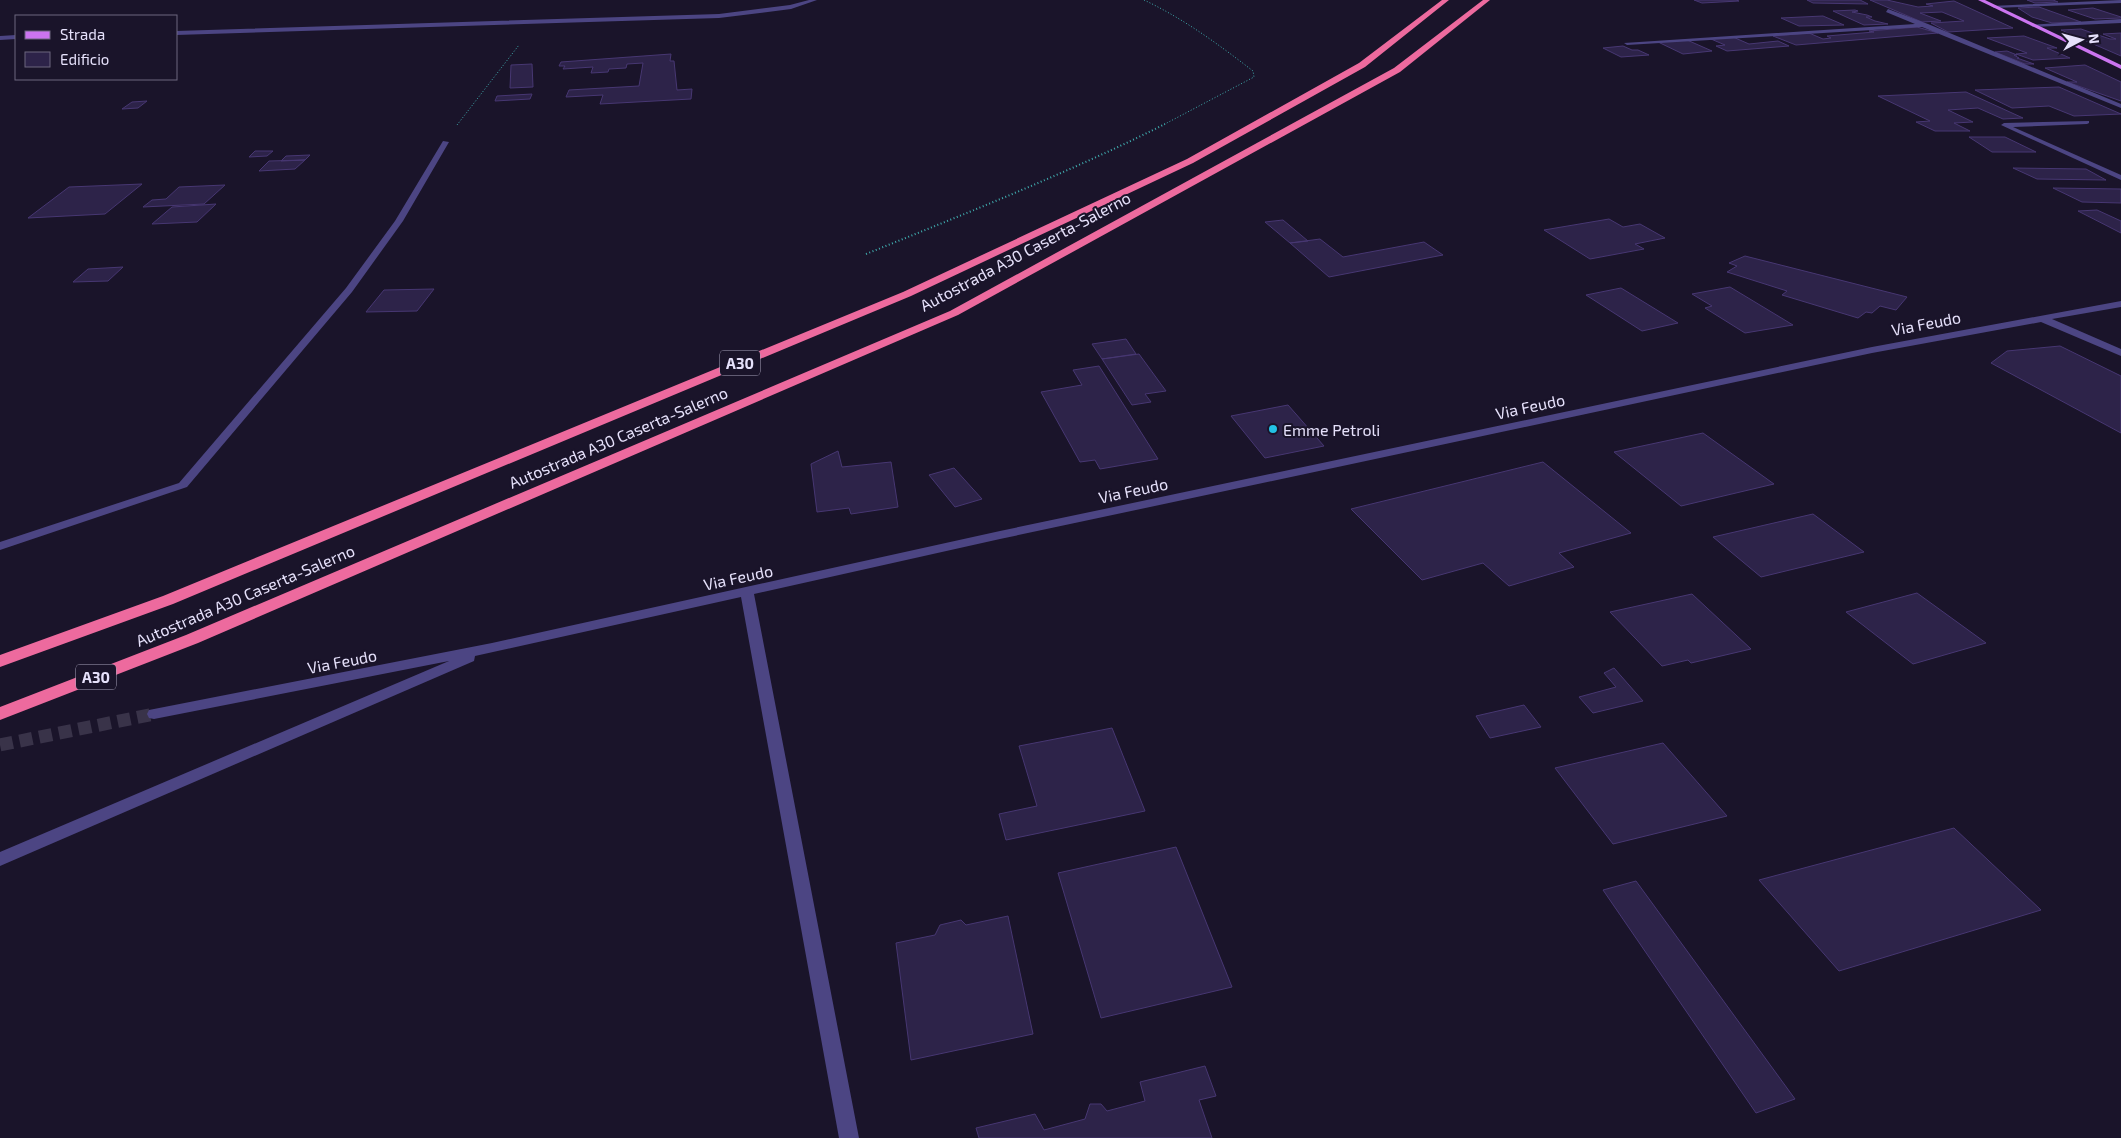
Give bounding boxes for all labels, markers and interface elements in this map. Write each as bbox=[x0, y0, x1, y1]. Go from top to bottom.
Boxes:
legend bbox=[15, 15, 178, 80]
north arrow bbox=[2056, 15, 2106, 65]
text: Strada bbox=[60, 25, 105, 43]
text: N bbox=[2085, 33, 2103, 45]
text: Edificio bbox=[60, 50, 109, 68]
street label: Autostrada A30 Caserta-Salerno bbox=[916, 187, 1134, 315]
street label: Via Feudo bbox=[1890, 307, 1962, 339]
road number: A30 bbox=[720, 350, 760, 376]
street label: Autostrada A30 Caserta-Salerno bbox=[506, 382, 730, 492]
street label: Via Feudo bbox=[1494, 389, 1566, 423]
place label: Emme Petroli bbox=[1283, 420, 1380, 439]
marker: Emme Petroli bbox=[1267, 423, 1279, 435]
street label: Via Feudo bbox=[1097, 473, 1169, 507]
street label: Autostrada A30 Caserta-Salerno bbox=[133, 540, 357, 650]
street label: Via Feudo bbox=[702, 560, 774, 594]
street label: Via Feudo bbox=[306, 645, 378, 677]
road number: A30 bbox=[76, 664, 116, 690]

